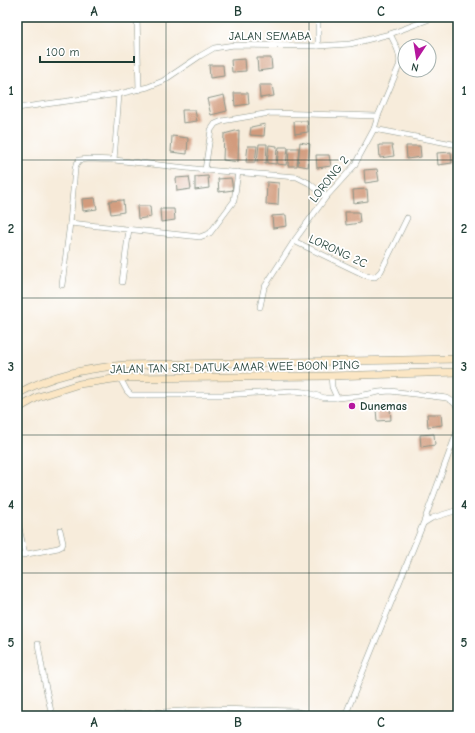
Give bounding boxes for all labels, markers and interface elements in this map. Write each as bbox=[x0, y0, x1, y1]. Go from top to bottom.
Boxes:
text: A bbox=[90, 4, 98, 19]
text: B bbox=[234, 4, 242, 19]
text: C bbox=[377, 4, 385, 19]
street label: JALAN SEMABA bbox=[229, 29, 311, 43]
scale bar bbox=[40, 38, 134, 64]
north arrow bbox=[397, 38, 437, 78]
text: 100 m bbox=[46, 45, 79, 59]
text: N bbox=[410, 60, 420, 74]
text: 1 bbox=[8, 83, 14, 98]
text: 1 bbox=[461, 83, 467, 98]
street label: LORONG 2 bbox=[307, 153, 351, 205]
text: 2 bbox=[8, 221, 14, 236]
text: 2 bbox=[461, 221, 467, 236]
street label: LORONG 2C bbox=[307, 231, 369, 271]
street label: JALAN TAN SRI DATUK AMAR WEE BOON PING bbox=[110, 358, 360, 376]
text: 3 bbox=[8, 359, 14, 374]
text: 3 bbox=[461, 359, 467, 374]
place label: Dunemas bbox=[360, 399, 407, 413]
marker: Dunemas bbox=[347, 401, 357, 411]
text: 4 bbox=[8, 497, 14, 512]
text: 4 bbox=[461, 497, 467, 512]
text: 5 bbox=[8, 635, 15, 650]
text: 5 bbox=[461, 635, 468, 650]
text: A bbox=[90, 715, 98, 730]
text: B bbox=[234, 715, 242, 730]
text: C bbox=[377, 715, 385, 730]

